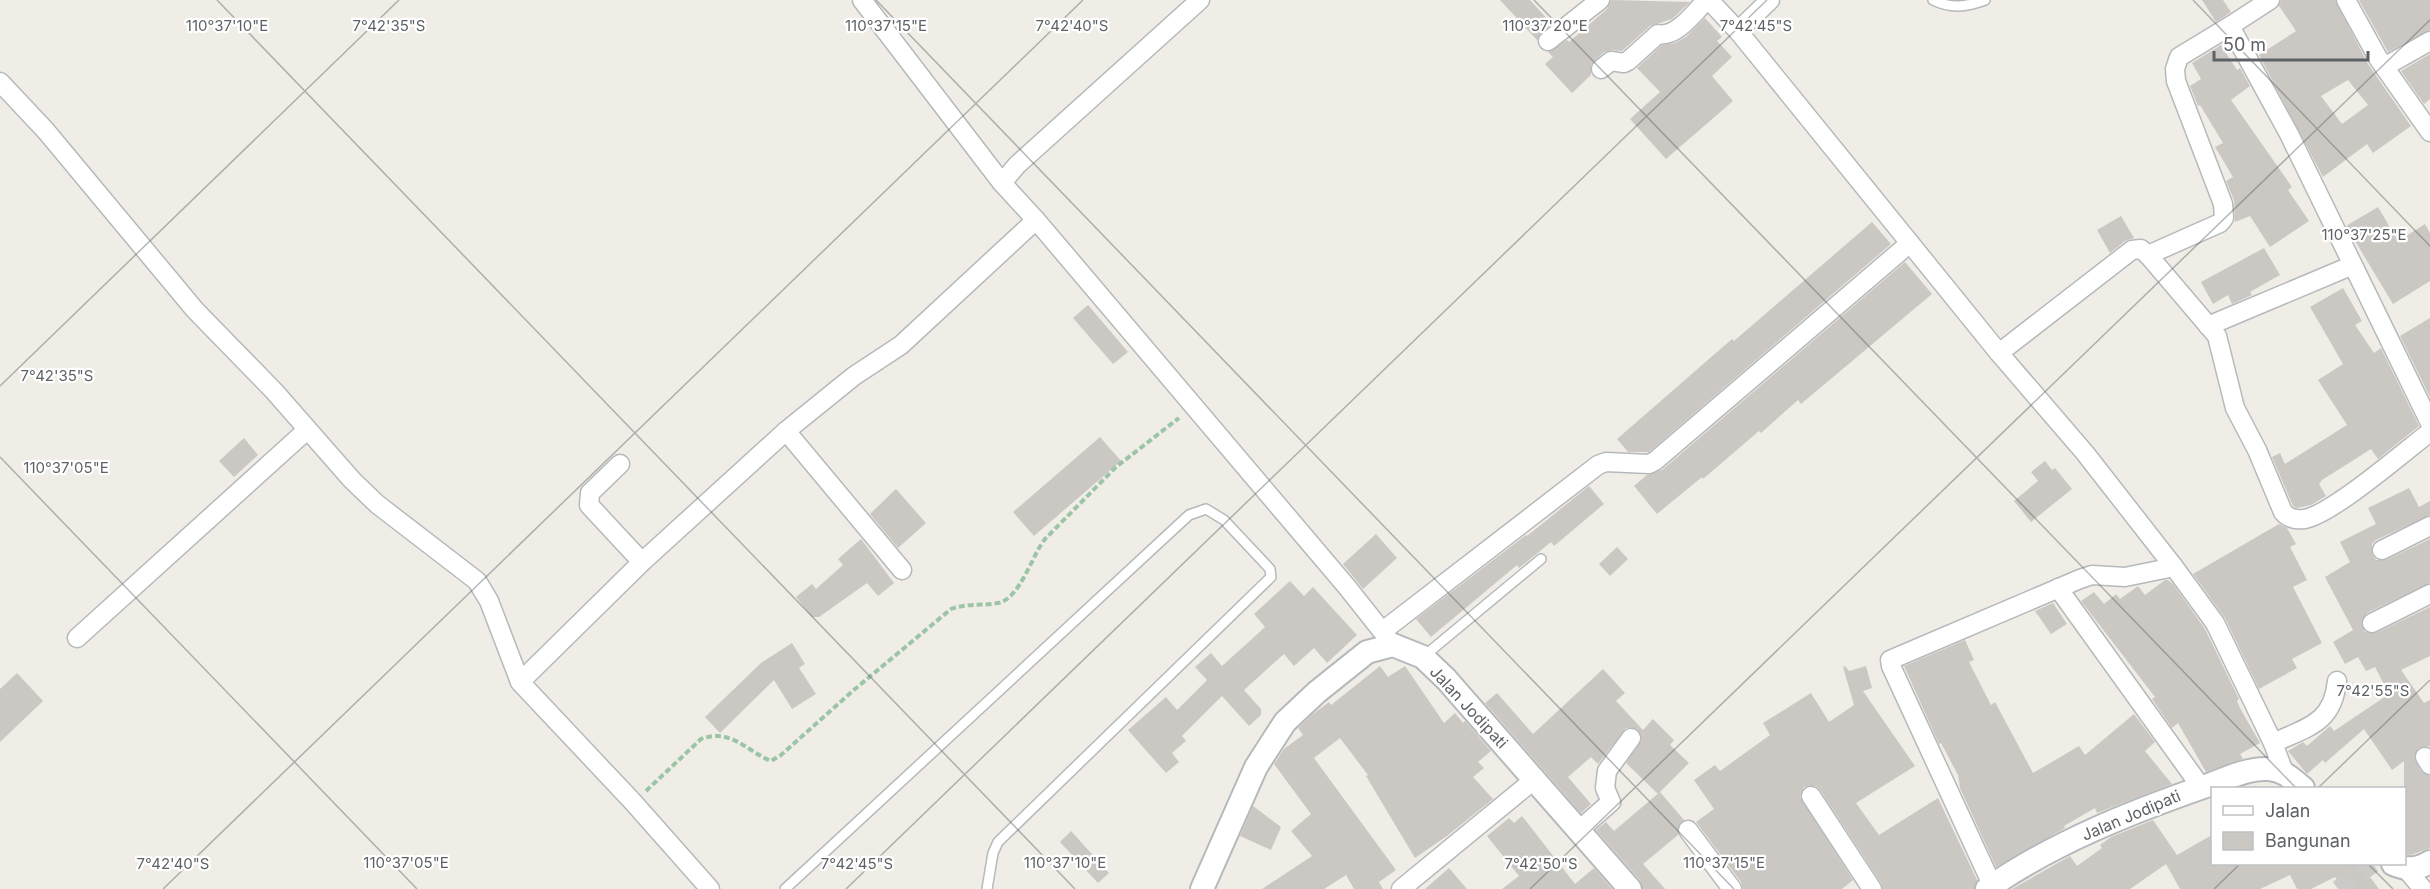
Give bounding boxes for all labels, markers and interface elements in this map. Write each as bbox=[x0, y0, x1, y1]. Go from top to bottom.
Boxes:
text: 110°37'10"E bbox=[186, 16, 268, 35]
text: 7°42'35"S bbox=[353, 16, 425, 35]
text: 110°37'15"E bbox=[845, 16, 927, 35]
text: 7°42'40"S bbox=[1036, 16, 1108, 35]
text: 110°37'20"E bbox=[1502, 16, 1588, 35]
text: 7°42'45"S bbox=[1720, 16, 1792, 35]
scale bar bbox=[2214, 24, 2368, 62]
text: 50 m bbox=[2223, 34, 2266, 55]
text: 110°37'25"E bbox=[2321, 225, 2407, 244]
text: 7°42'35"S bbox=[21, 366, 93, 385]
text: 110°37'05"E bbox=[23, 458, 109, 477]
street label: Jalan Jodipati bbox=[1426, 662, 1512, 752]
text: 7°42'55"S bbox=[2337, 681, 2409, 700]
street label: Jalan Jodipati bbox=[2079, 785, 2183, 845]
legend bbox=[2211, 787, 2406, 865]
text: Jalan bbox=[2265, 800, 2310, 821]
text: Bangunan bbox=[2265, 830, 2351, 851]
text: 110°37'05"E bbox=[363, 853, 449, 872]
text: 110°37'10"E bbox=[1024, 853, 1106, 872]
text: 110°37'15"E bbox=[1683, 853, 1765, 872]
text: 7°42'40"S bbox=[137, 854, 209, 873]
text: 7°42'45"S bbox=[821, 854, 893, 873]
text: 7°42'50"S bbox=[1504, 854, 1578, 873]

